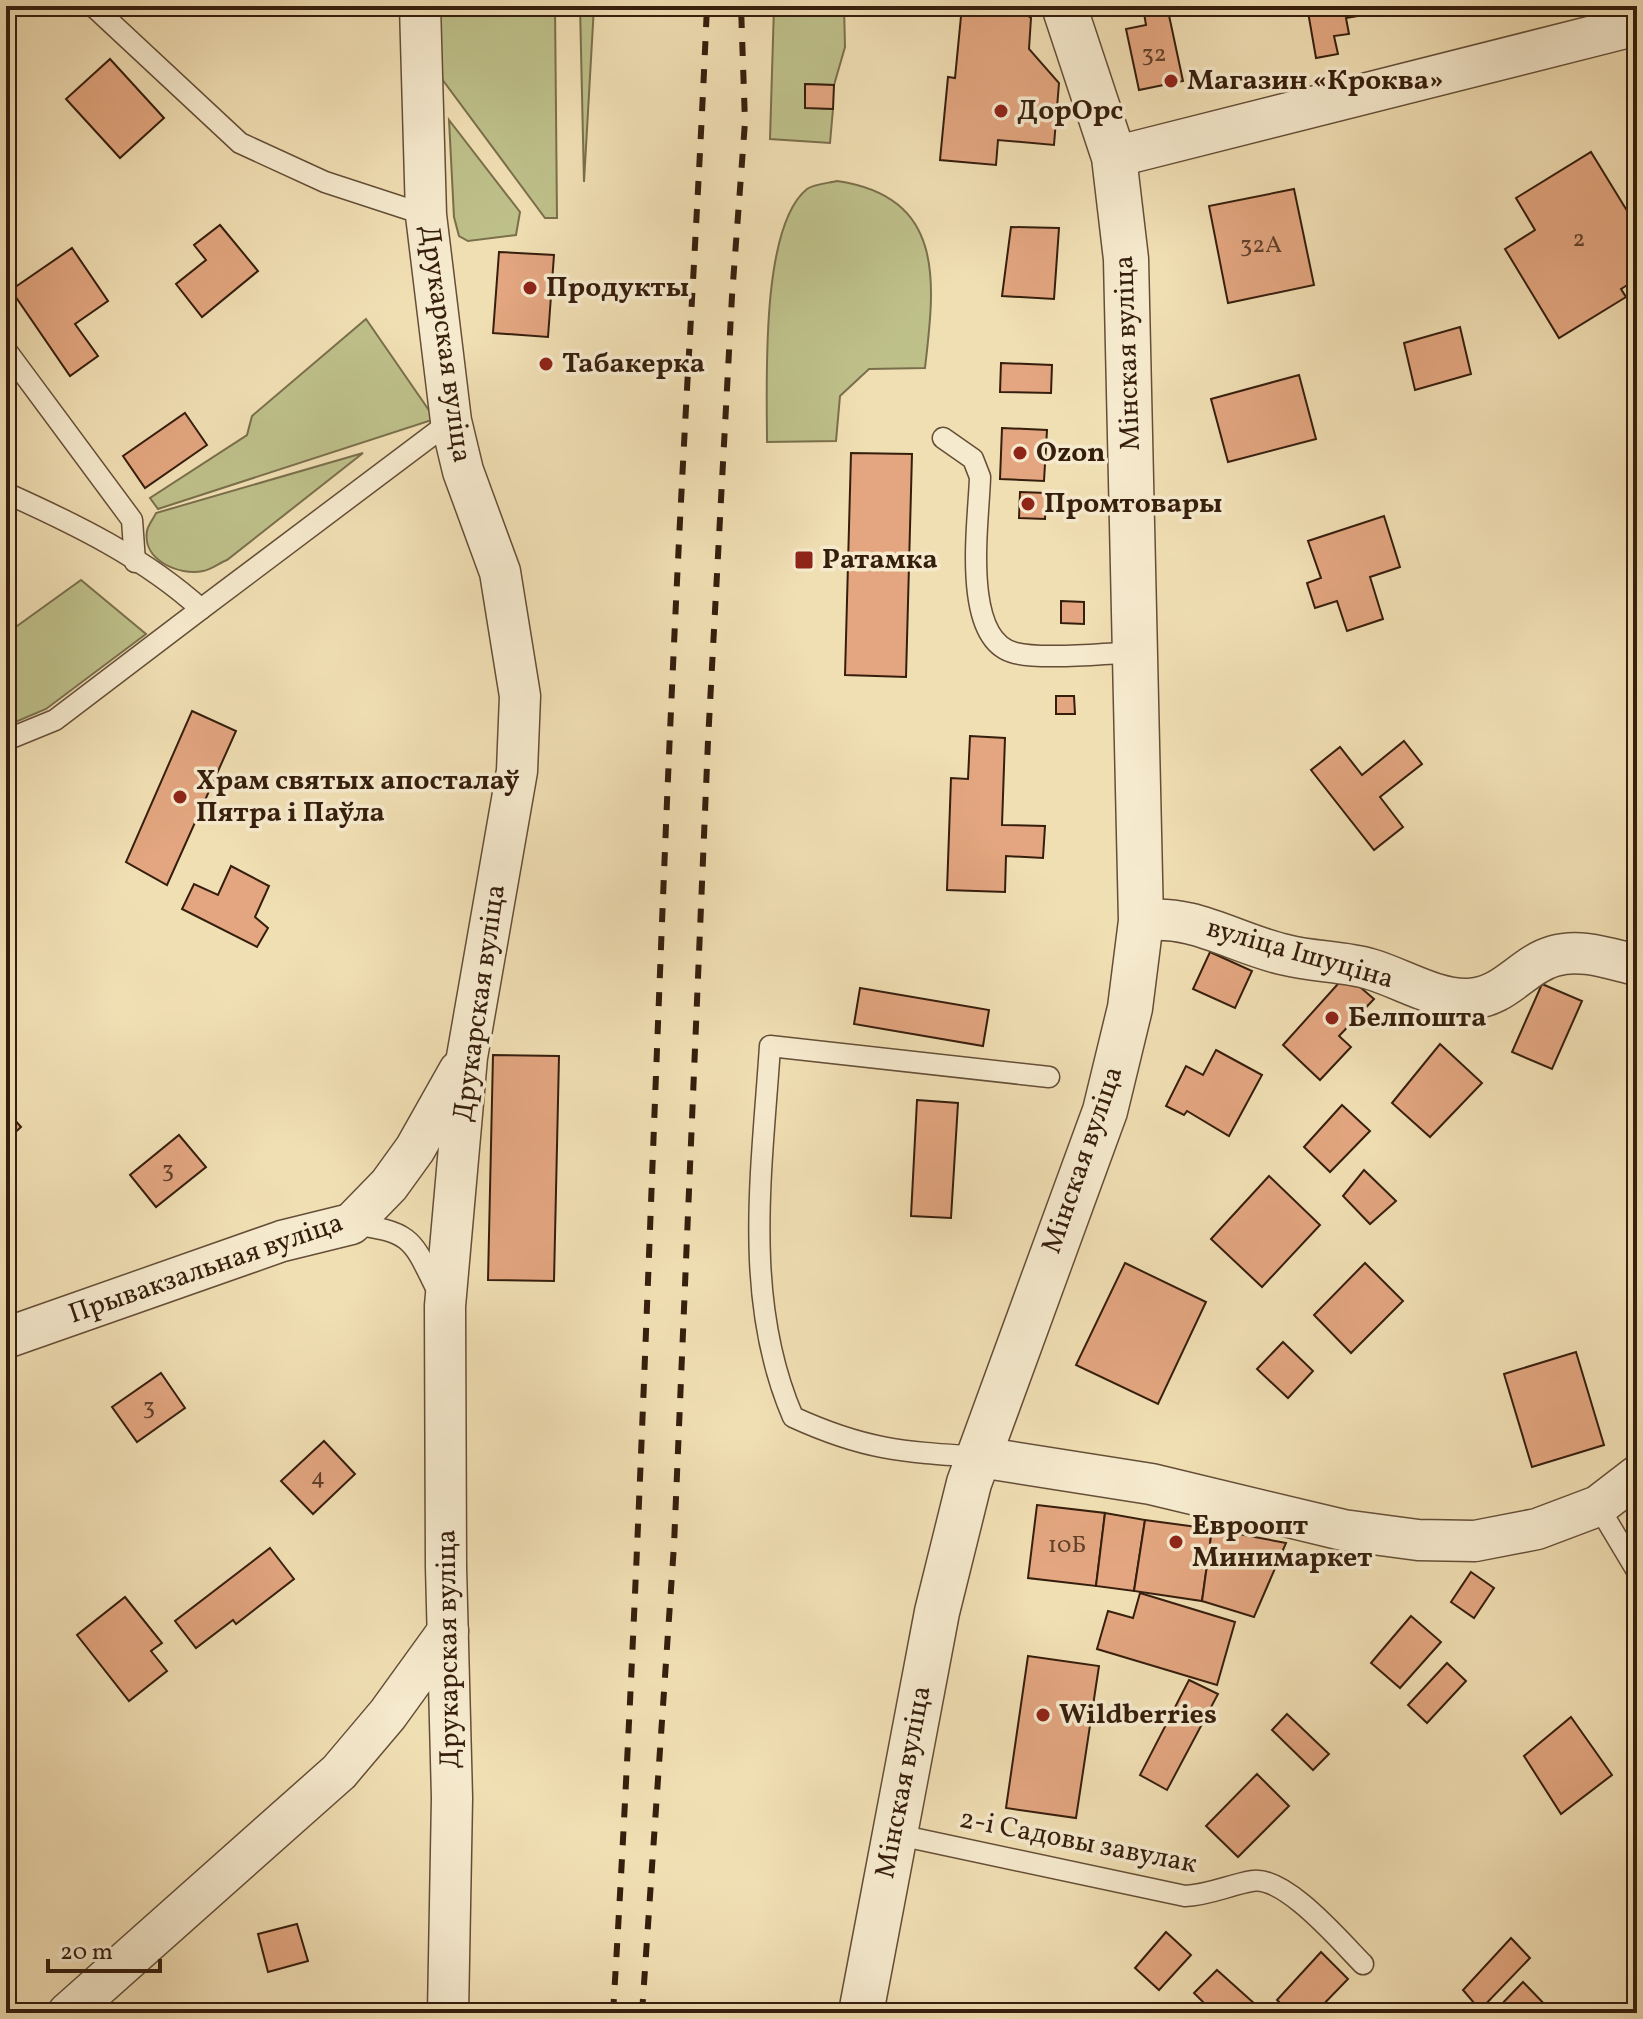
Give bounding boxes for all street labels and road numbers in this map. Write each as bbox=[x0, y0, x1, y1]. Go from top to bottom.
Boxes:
street label: Друкарская вуліца bbox=[409, 223, 481, 465]
street label: Мінская вуліца bbox=[1105, 255, 1151, 451]
street label: Друкарская вуліца bbox=[444, 882, 516, 1124]
street label: вуліца Ішуціна bbox=[1202, 909, 1398, 999]
street label: Мінская вуліца bbox=[1033, 1061, 1133, 1259]
street label: Прывакзальная вуліца bbox=[63, 1204, 349, 1334]
street label: Друкарская вуліца bbox=[427, 1529, 471, 1769]
street label: Мінская вуліца bbox=[866, 1682, 942, 1882]
street label: 2-і Садовы завулак bbox=[956, 1800, 1200, 1884]

